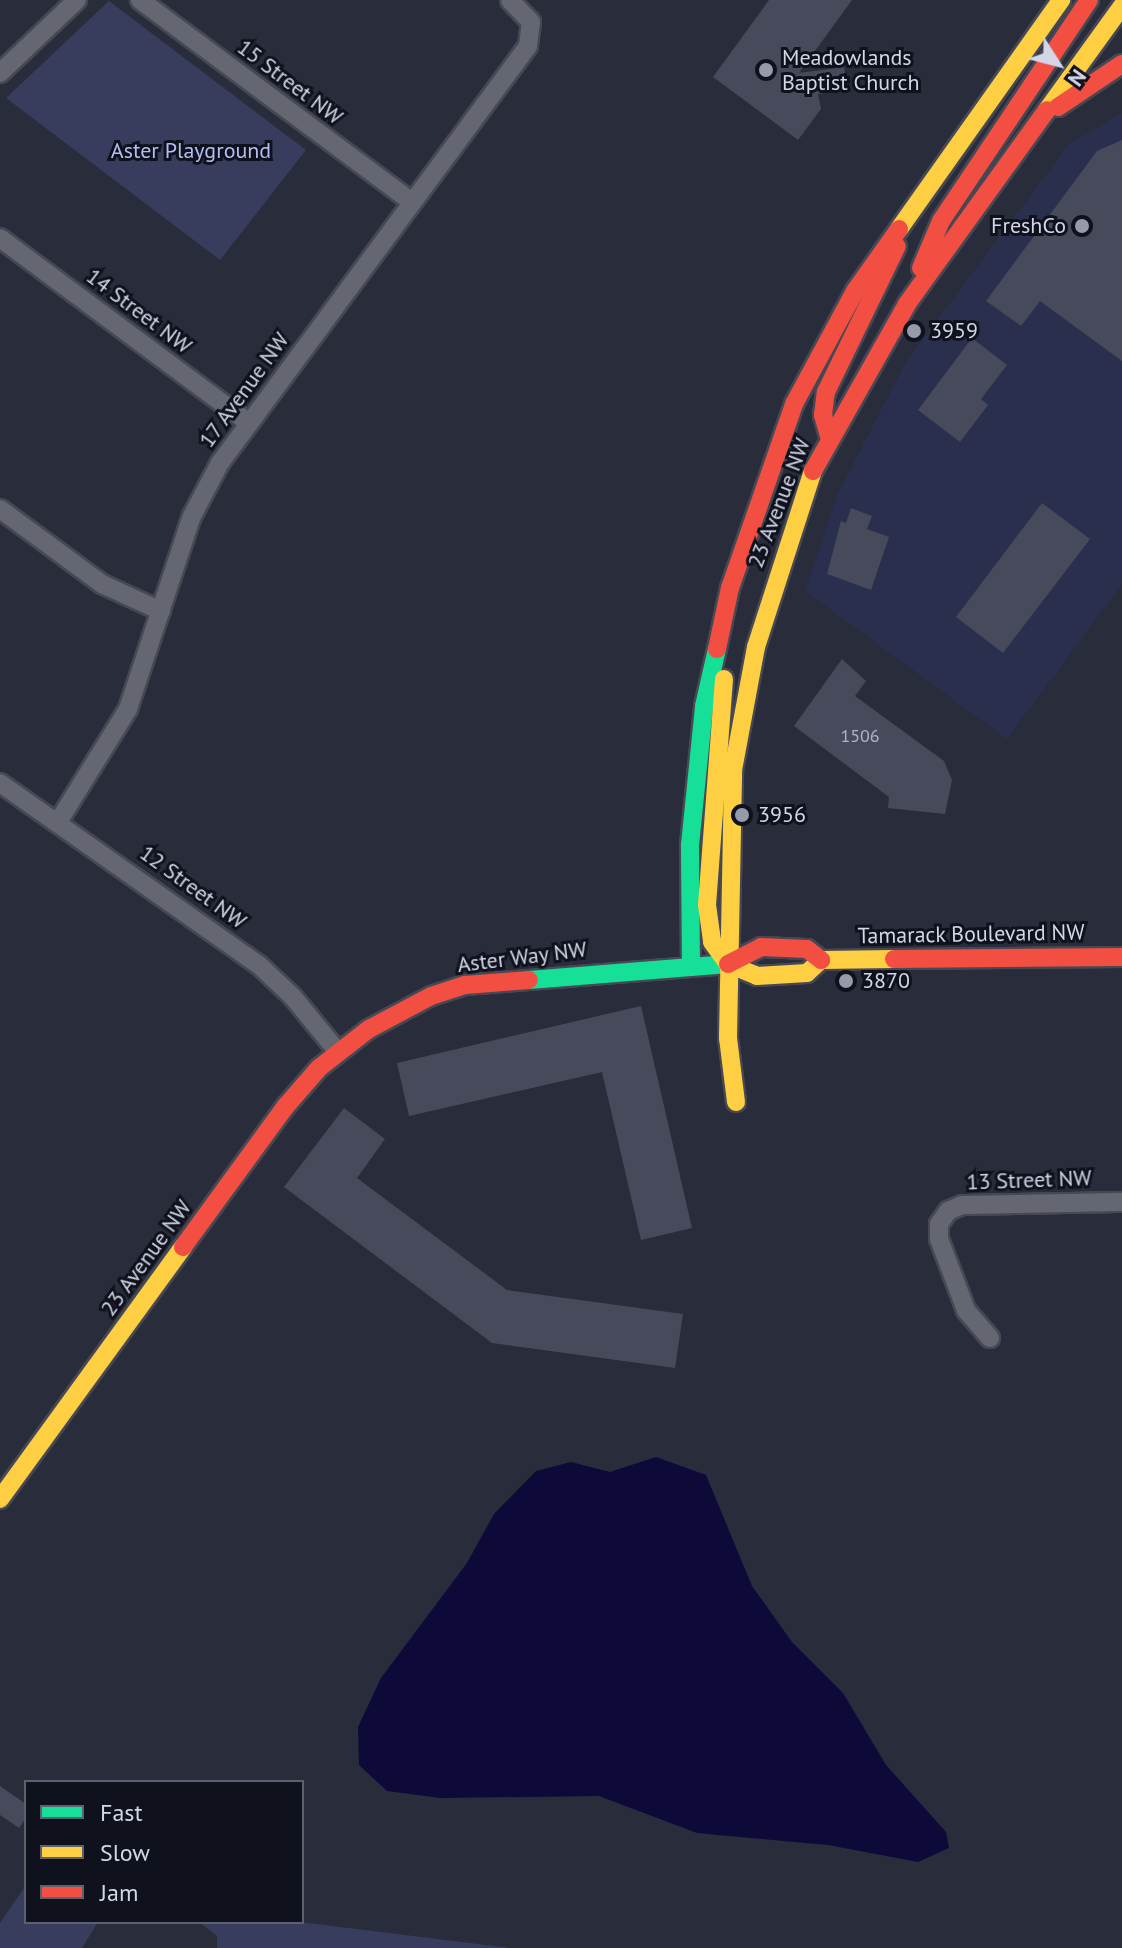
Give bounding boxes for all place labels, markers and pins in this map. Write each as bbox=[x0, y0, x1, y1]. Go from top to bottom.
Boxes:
place label: Meadowlands Baptist Church bbox=[782, 44, 919, 96]
marker: Meadowlands Baptist Church bbox=[757, 61, 775, 79]
place label: FreshCo bbox=[991, 213, 1066, 239]
marker: FreshCo bbox=[1073, 217, 1091, 235]
place label: 3959 bbox=[930, 318, 978, 344]
marker: 3959 bbox=[905, 322, 923, 340]
place label: 3956 bbox=[758, 802, 806, 828]
marker: 3956 bbox=[733, 806, 751, 824]
place label: 3870 bbox=[862, 968, 910, 994]
marker: 3870 bbox=[837, 972, 855, 990]

